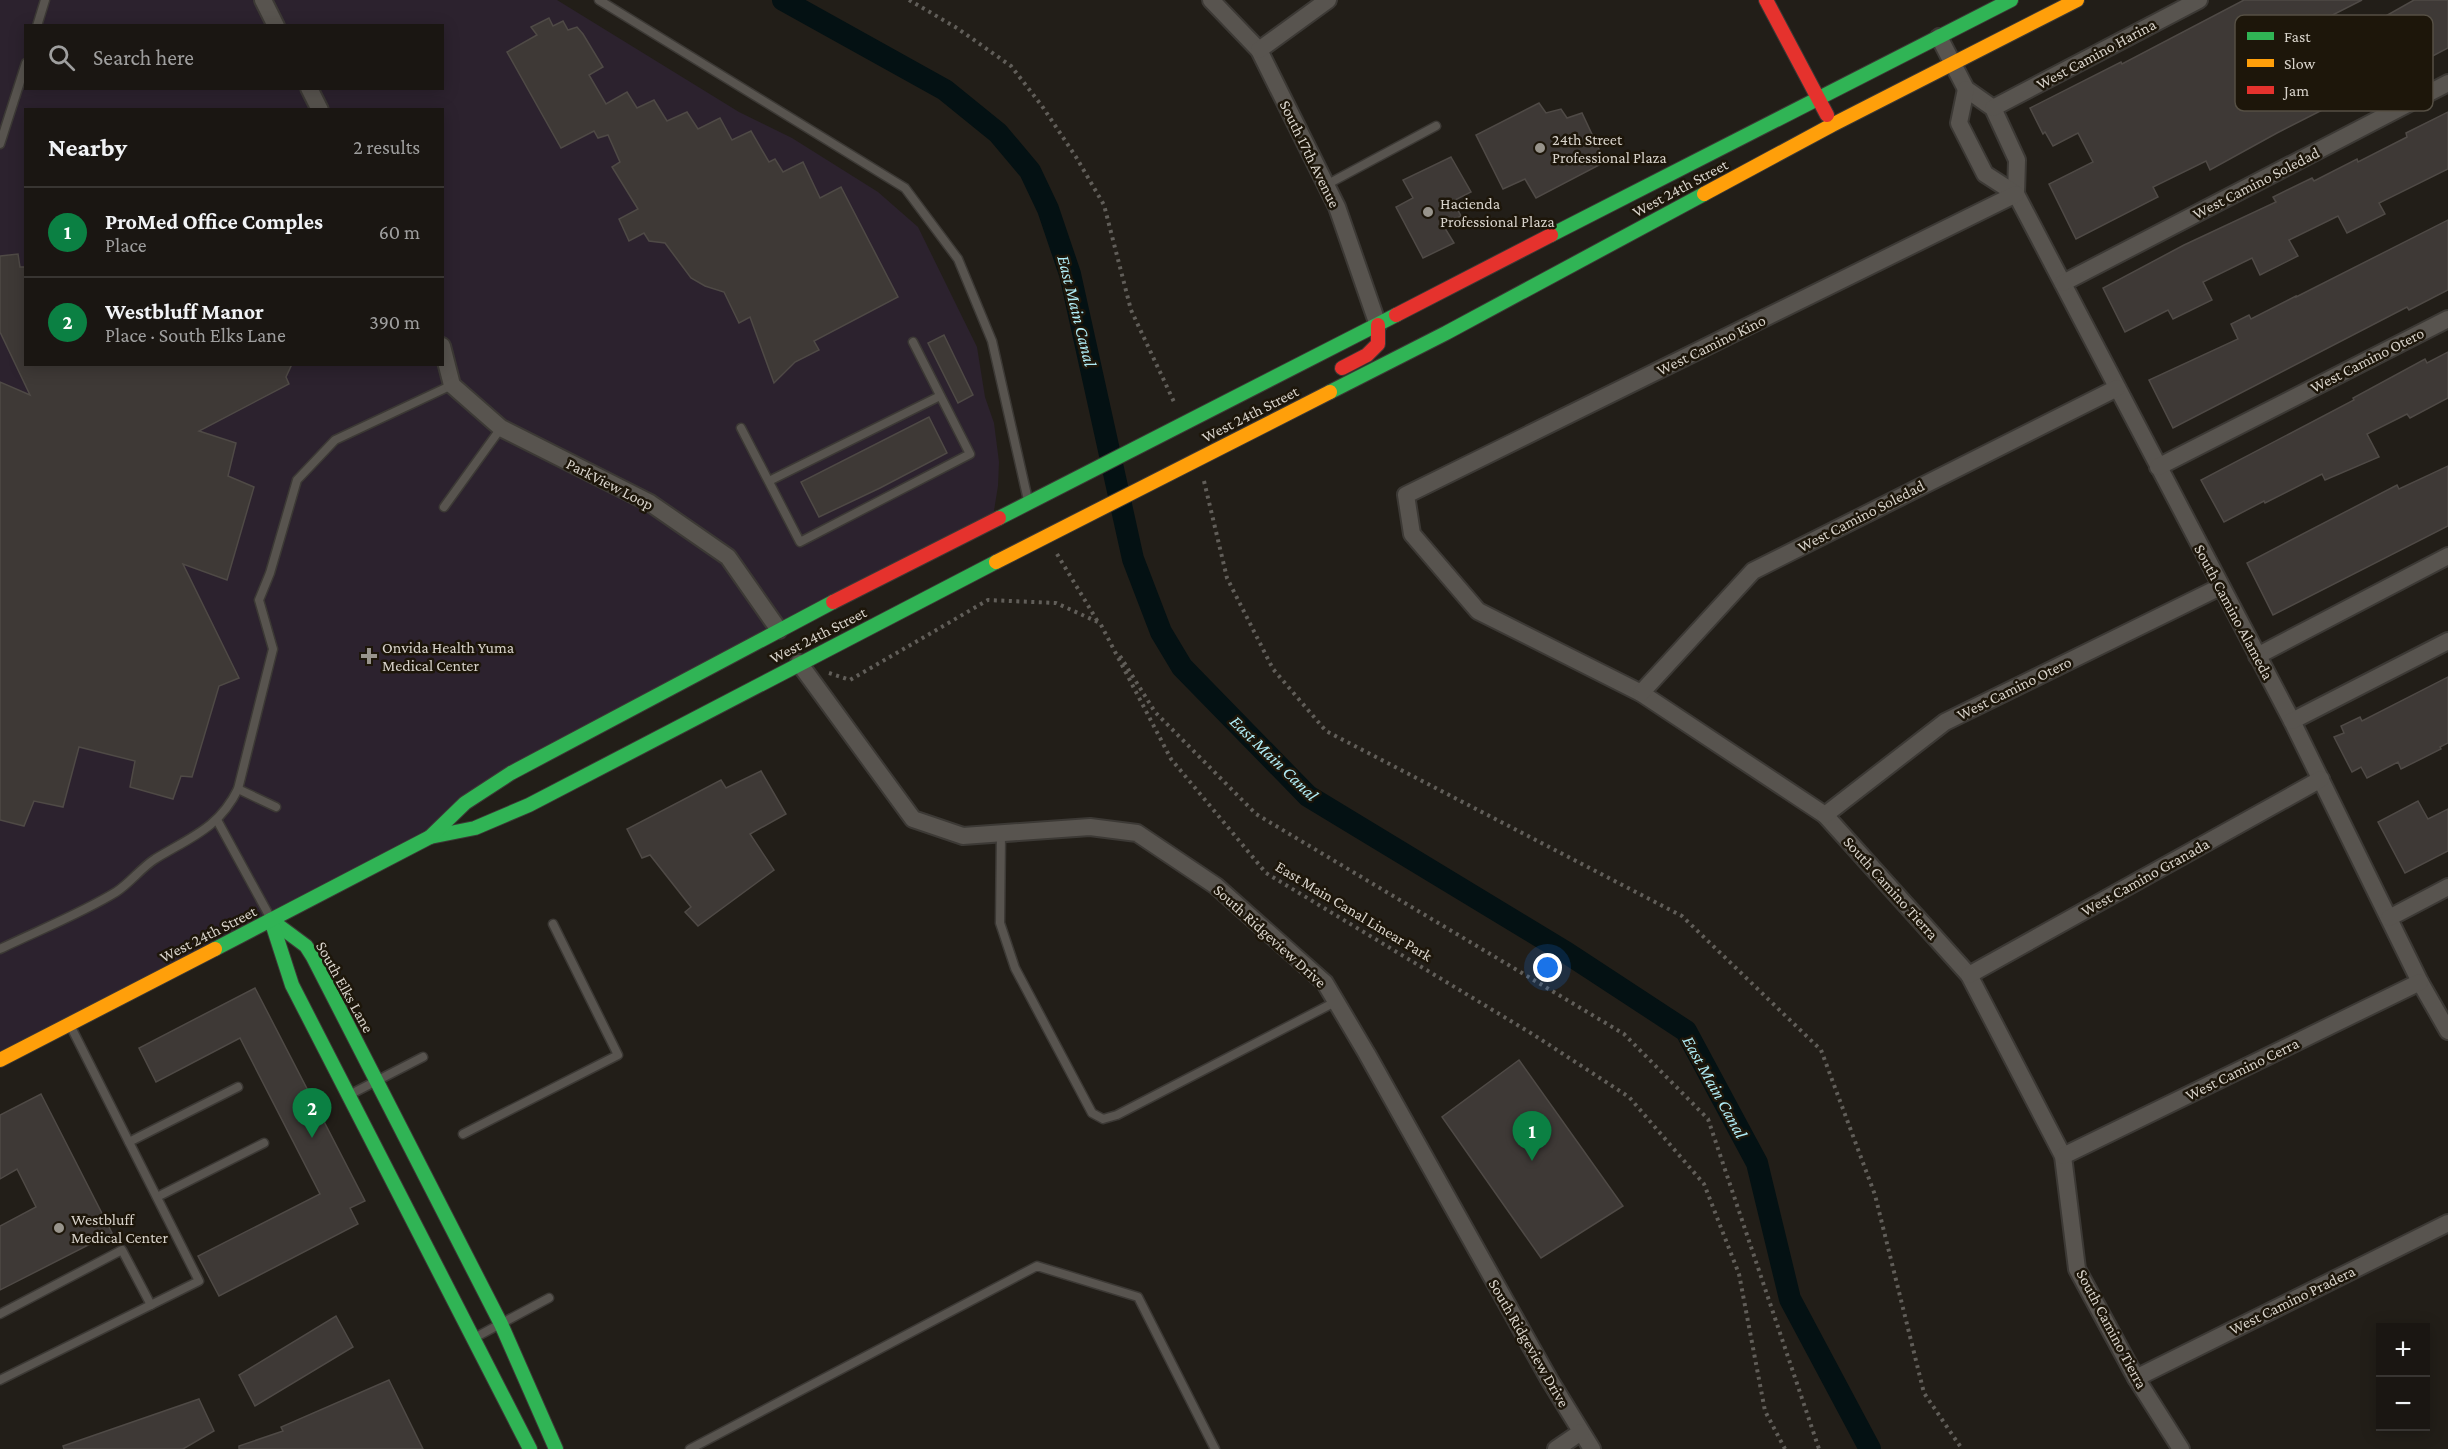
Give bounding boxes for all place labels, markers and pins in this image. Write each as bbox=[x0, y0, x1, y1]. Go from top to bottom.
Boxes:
place label: 24th Street Professional Plaza bbox=[1552, 131, 1667, 166]
marker: 24th Street Professional Plaza bbox=[1533, 141, 1547, 155]
place label: Hacienda Professional Plaza bbox=[1440, 195, 1555, 230]
marker: Hacienda Professional Plaza bbox=[1421, 205, 1435, 219]
place label: Onvida Health Yuma Medical Center bbox=[382, 639, 515, 674]
marker: Onvida Health Yuma Medical Center bbox=[360, 647, 378, 665]
pin: 2 bbox=[292, 1088, 332, 1138]
pin: 1 bbox=[1512, 1112, 1552, 1161]
place label: Westbluff Medical Center bbox=[71, 1211, 168, 1246]
marker: Westbluff Medical Center bbox=[52, 1221, 66, 1235]

